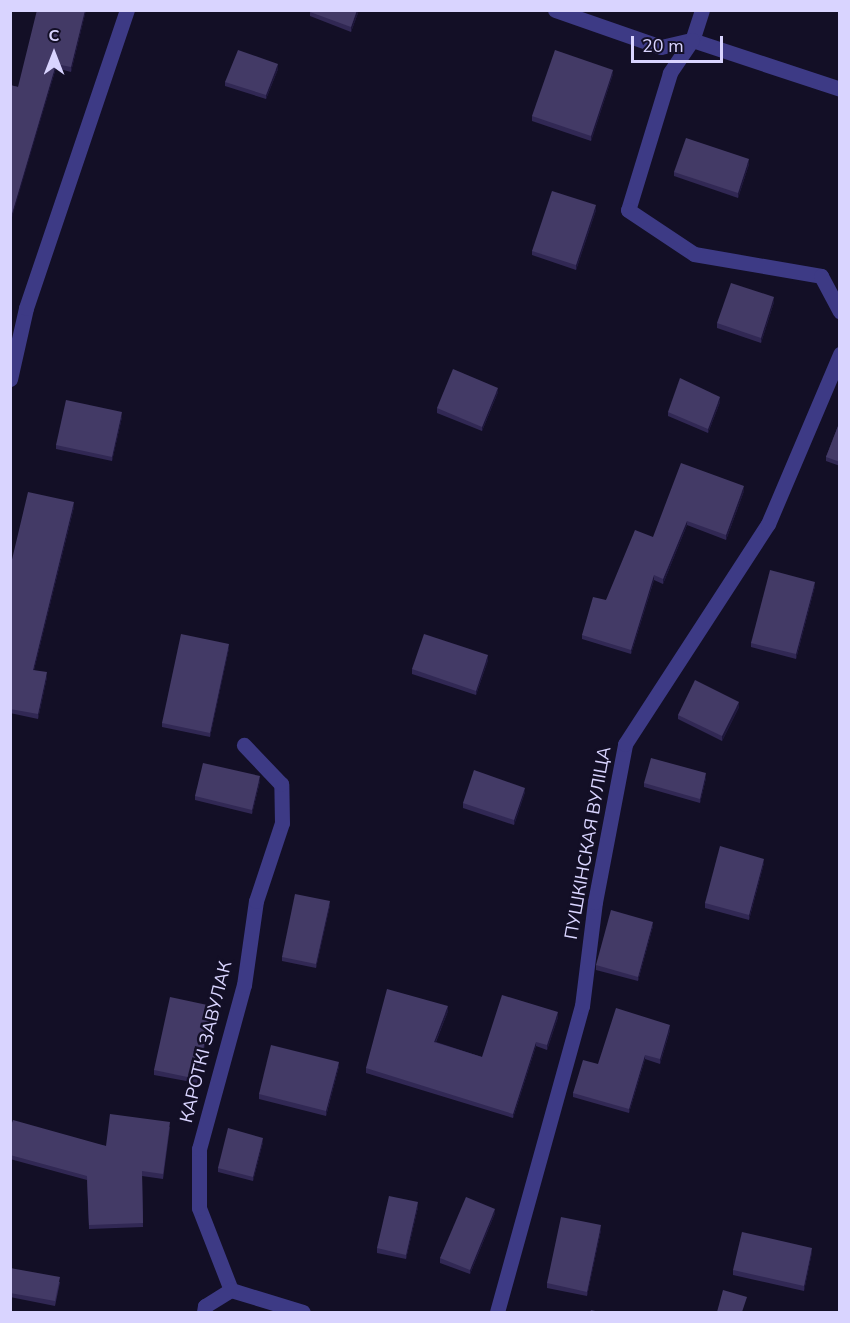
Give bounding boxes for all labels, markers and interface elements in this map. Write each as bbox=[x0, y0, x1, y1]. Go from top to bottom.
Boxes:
north arrow bbox=[24, 24, 84, 84]
scale bar bbox=[634, 24, 726, 62]
text: С bbox=[49, 25, 59, 47]
text: 20 m bbox=[642, 34, 684, 58]
street label: ПУШКІНСКАЯ ВУЛІЦА bbox=[560, 745, 616, 941]
street label: КАРОТКІ ЗАВУЛАК bbox=[175, 959, 237, 1125]

